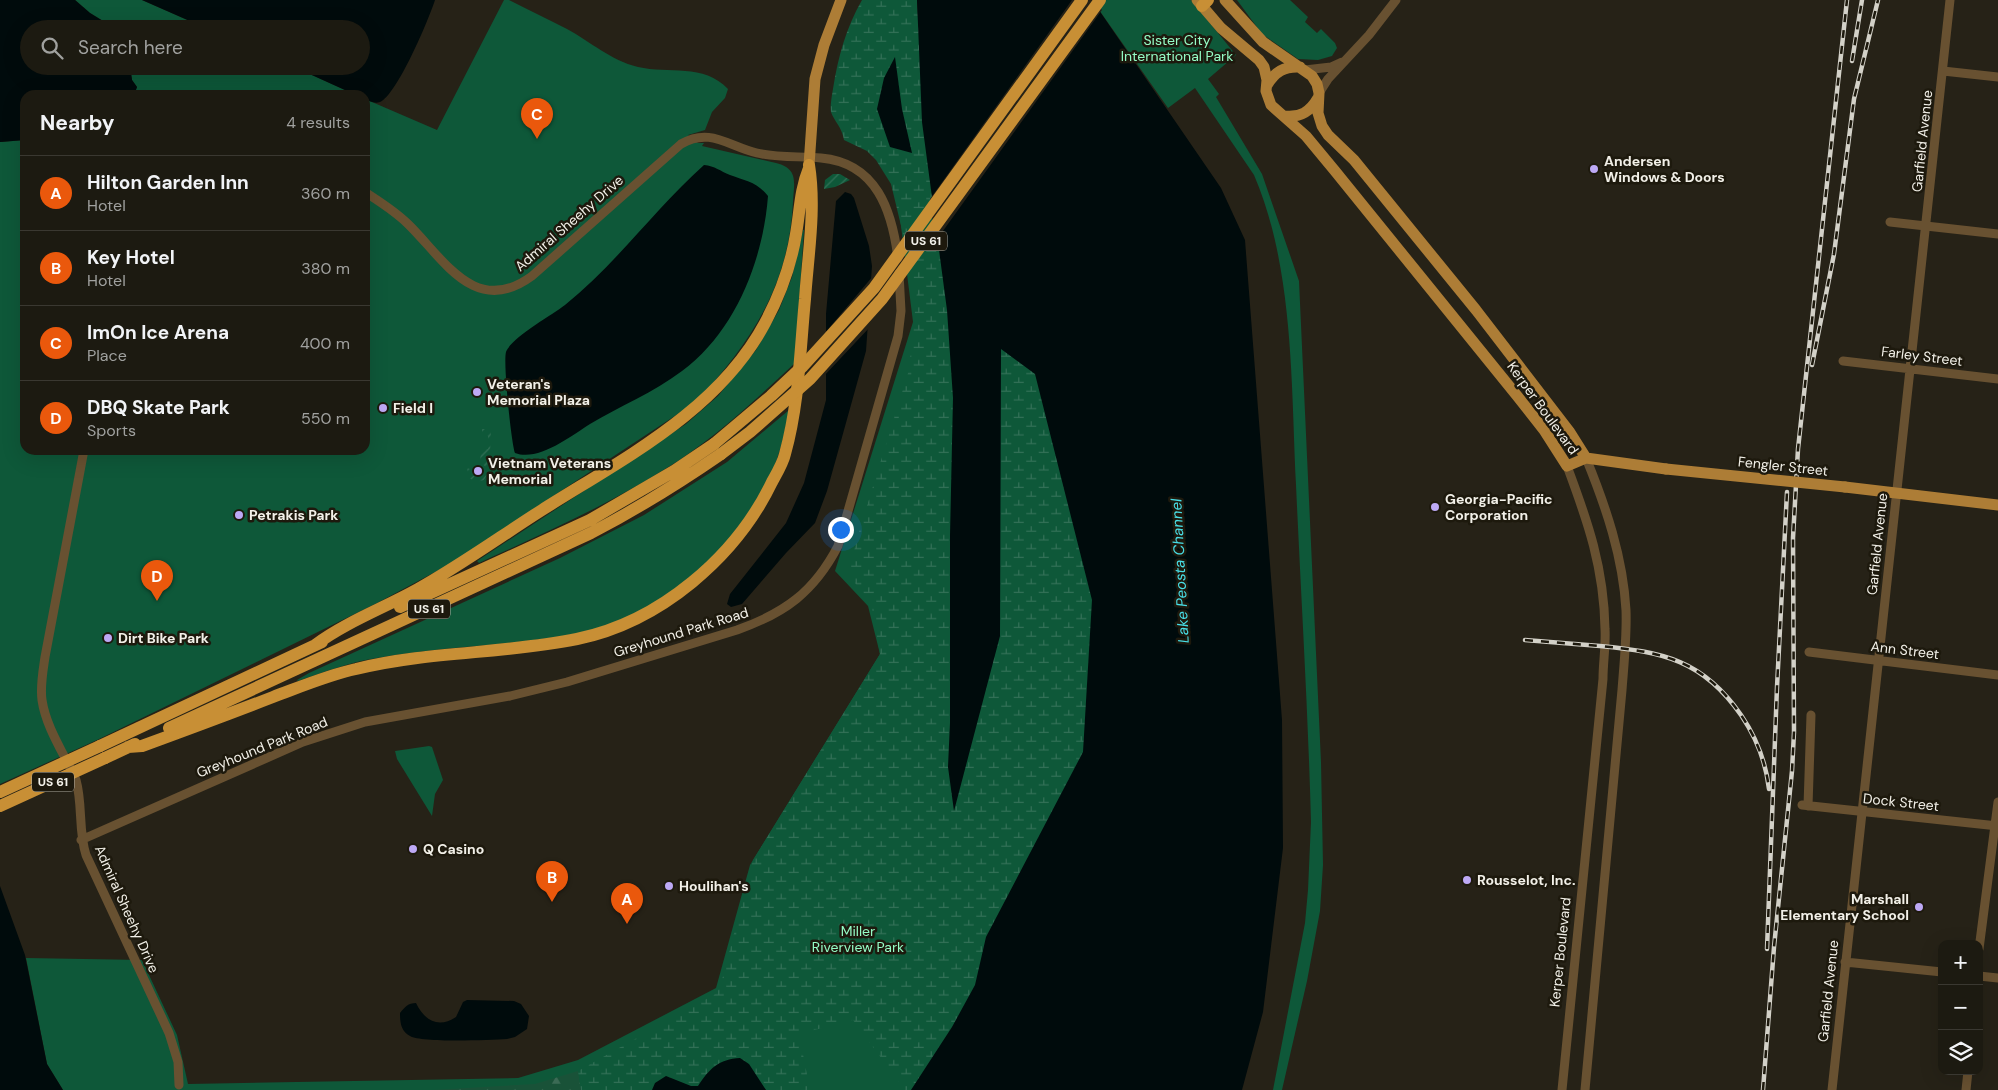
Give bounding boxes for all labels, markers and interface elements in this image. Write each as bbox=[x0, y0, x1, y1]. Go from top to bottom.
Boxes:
search box bbox=[20, 20, 370, 75]
park label: Sister City International Park bbox=[1121, 31, 1233, 65]
icon: search bbox=[38, 34, 66, 62]
text: Search here bbox=[78, 35, 183, 60]
street label: Garfield Avenue bbox=[1908, 89, 1936, 193]
pin: C bbox=[521, 98, 553, 139]
text: Nearby bbox=[40, 109, 114, 137]
text: 4 results bbox=[286, 112, 350, 133]
place label: Andersen Windows & Doors bbox=[1604, 152, 1725, 186]
marker: Andersen Windows & Doors bbox=[1588, 163, 1600, 175]
text: Hilton Garden Inn bbox=[87, 170, 249, 195]
street label: Admiral Sheehy Drive bbox=[511, 171, 627, 275]
text: A bbox=[50, 183, 62, 204]
text: 360 m bbox=[301, 183, 350, 204]
text: Hotel bbox=[87, 195, 126, 216]
road number: US 61 bbox=[905, 232, 947, 250]
text: Key Hotel bbox=[87, 245, 175, 270]
text: B bbox=[51, 258, 61, 279]
text: 380 m bbox=[301, 258, 350, 279]
text: Hotel bbox=[87, 270, 126, 291]
text: ImOn Ice Arena bbox=[87, 320, 229, 345]
text: C bbox=[50, 333, 62, 354]
text: 400 m bbox=[300, 333, 350, 354]
street label: Farley Street bbox=[1880, 342, 1964, 370]
text: Place bbox=[87, 345, 127, 366]
street label: Kerper Boulevard bbox=[1503, 358, 1583, 458]
place label: Veteran's Memorial Plaza bbox=[487, 375, 590, 409]
marker: Veteran's Memorial Plaza bbox=[471, 386, 483, 398]
text: DBQ Skate Park bbox=[87, 395, 230, 420]
place label: Field I bbox=[393, 399, 433, 417]
marker: Field I bbox=[377, 402, 389, 414]
text: D bbox=[50, 408, 62, 429]
text: 550 m bbox=[301, 408, 350, 429]
text: Sports bbox=[87, 420, 136, 441]
street label: Fengler Street bbox=[1737, 452, 1829, 480]
place label: Vietnam Veterans Memorial bbox=[488, 454, 611, 488]
marker: Vietnam Veterans Memorial bbox=[472, 465, 484, 477]
place label: Georgia-Pacific Corporation bbox=[1445, 490, 1553, 524]
street label: Garfield Avenue bbox=[1863, 492, 1891, 596]
water label: Lake Peosta Channel bbox=[1166, 498, 1194, 644]
marker: Georgia-Pacific Corporation bbox=[1429, 501, 1441, 513]
place label: Petrakis Park bbox=[249, 506, 338, 524]
marker: Petrakis Park bbox=[233, 509, 245, 521]
your location bbox=[828, 517, 854, 543]
pin: D bbox=[141, 560, 173, 601]
road number: US 61 bbox=[408, 600, 450, 618]
street label: Greyhound Park Road bbox=[611, 603, 751, 661]
place label: Dirt Bike Park bbox=[118, 629, 209, 647]
marker: Dirt Bike Park bbox=[102, 632, 114, 644]
street label: Ann Street bbox=[1870, 637, 1940, 663]
street label: Greyhound Park Road bbox=[194, 712, 330, 782]
road number: US 61 bbox=[32, 772, 74, 792]
street label: Dock Street bbox=[1862, 789, 1940, 815]
place label: Q Casino bbox=[423, 840, 484, 858]
street label: Admiral Sheehy Drive bbox=[91, 842, 163, 976]
marker: Q Casino bbox=[407, 843, 419, 855]
pin: B bbox=[536, 861, 568, 902]
place label: Rousselot, Inc. bbox=[1477, 871, 1575, 889]
marker: Rousselot, Inc. bbox=[1461, 874, 1473, 886]
place label: Houlihan's bbox=[679, 877, 749, 895]
marker: Houlihan's bbox=[663, 880, 675, 892]
pin: A bbox=[611, 883, 643, 924]
place label: Marshall Elementary School bbox=[1780, 890, 1909, 924]
street label: Kerper Boulevard bbox=[1545, 896, 1575, 1008]
marker: Marshall Elementary School bbox=[1913, 901, 1925, 913]
park label: Miller Riverview Park bbox=[812, 922, 904, 956]
street label: Garfield Avenue bbox=[1814, 939, 1842, 1043]
map controls bbox=[1938, 940, 1983, 1075]
button: + bbox=[1938, 940, 1983, 985]
button: − bbox=[1938, 985, 1983, 1030]
button: layers bbox=[1938, 1030, 1983, 1075]

